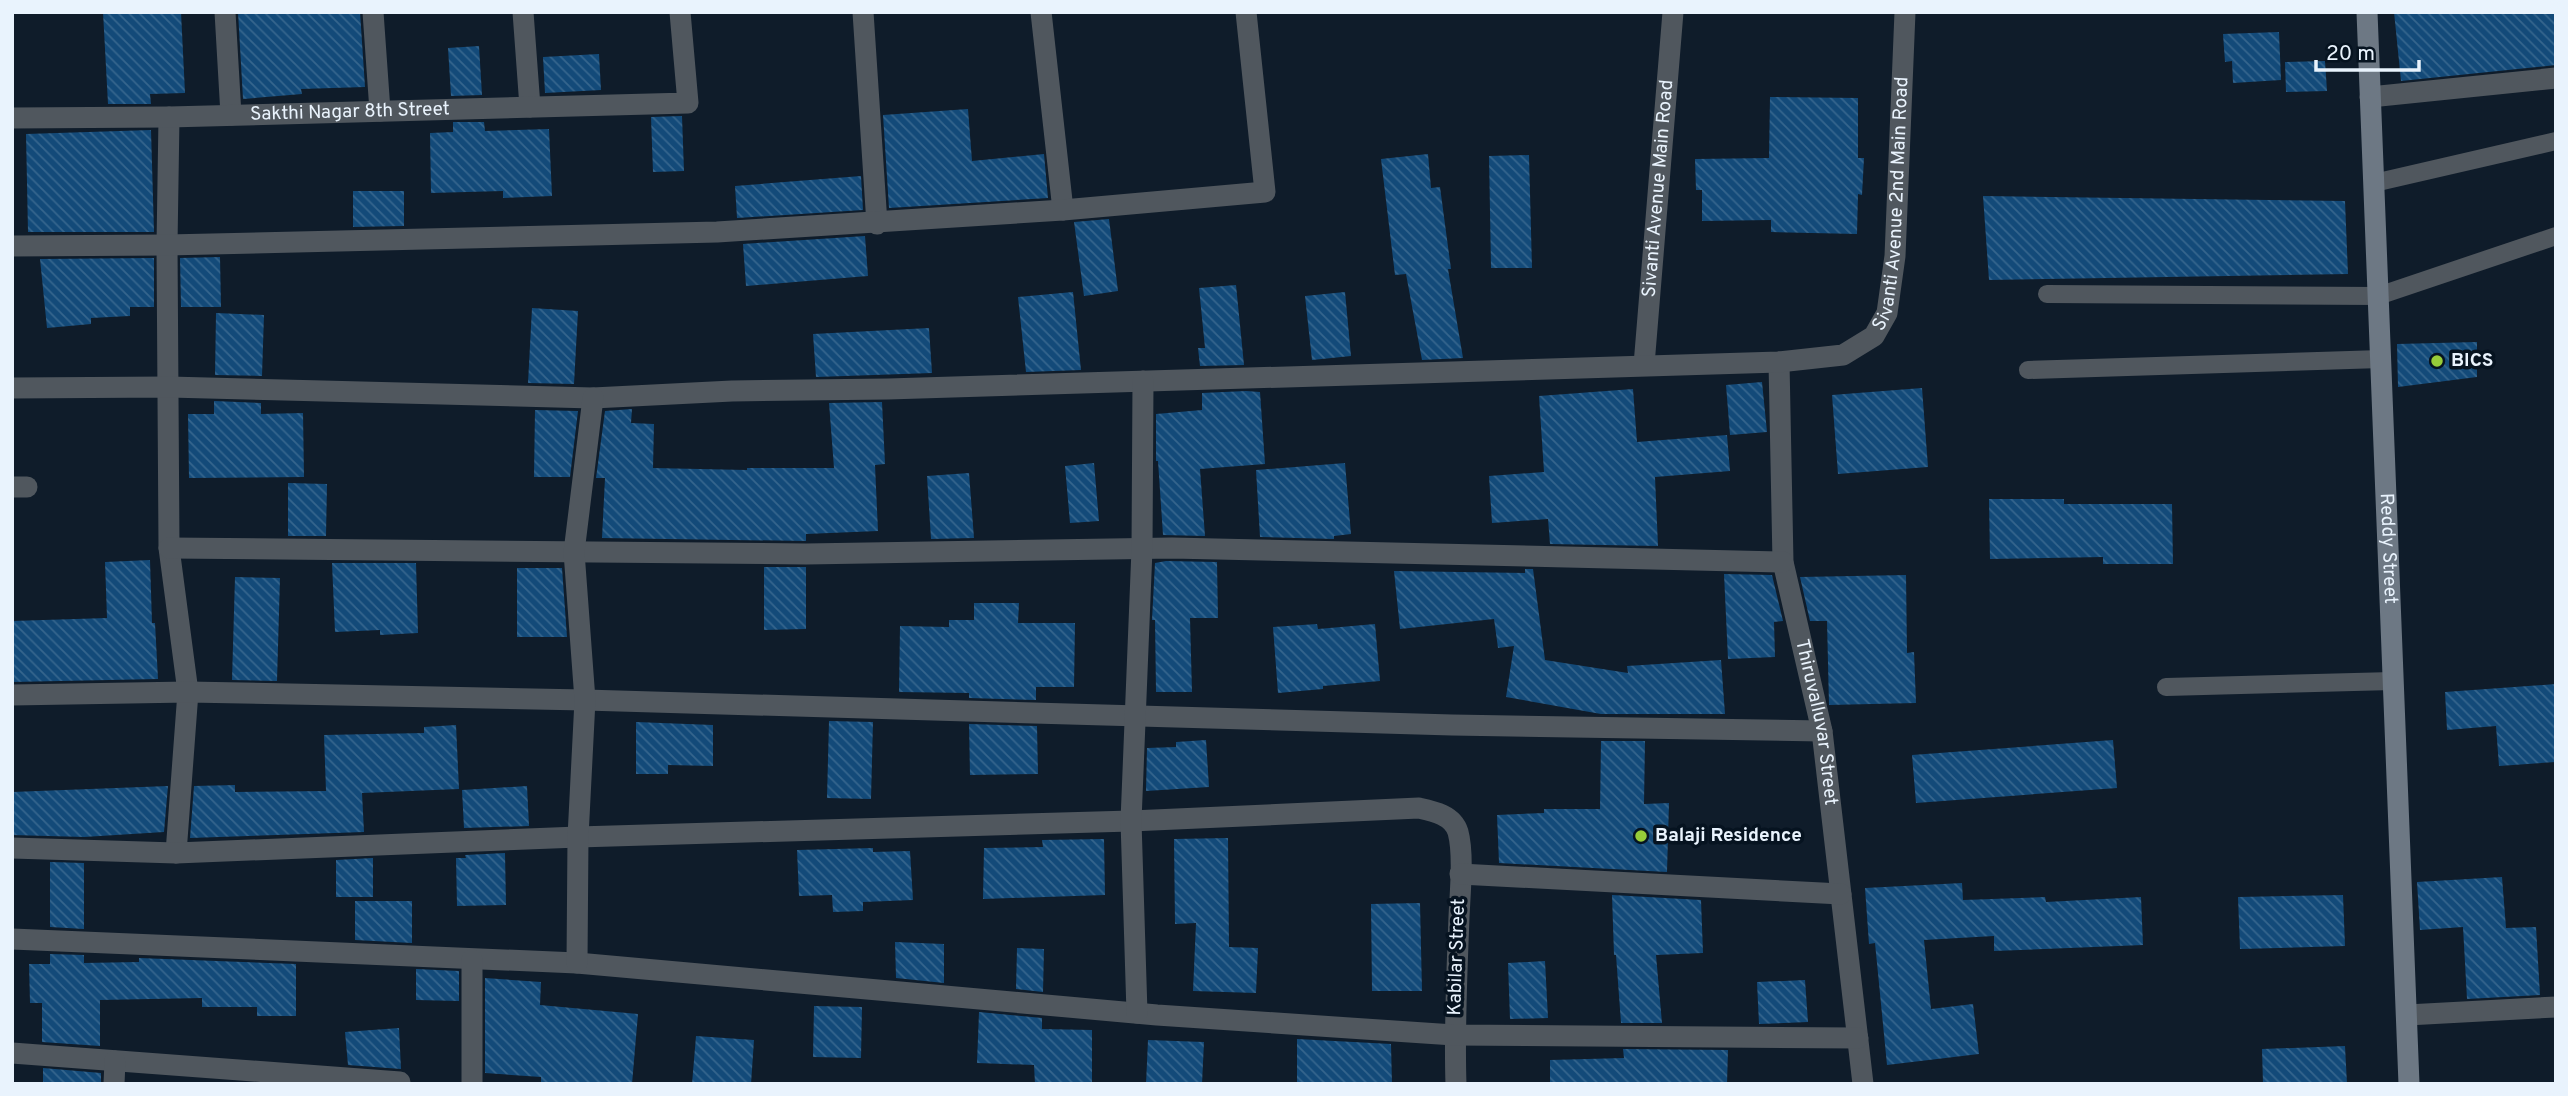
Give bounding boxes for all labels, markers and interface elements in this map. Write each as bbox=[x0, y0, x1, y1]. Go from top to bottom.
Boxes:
scale bar bbox=[2316, 28, 2419, 72]
text: 20 m bbox=[2326, 41, 2375, 68]
street label: Sivanti Avenue 2nd Main Road bbox=[1867, 76, 1914, 335]
street label: Sivanti Avenue Main Road bbox=[1638, 79, 1679, 298]
street label: Sakthi Nagar 8th Street bbox=[250, 97, 450, 127]
place label: BICS bbox=[2451, 349, 2493, 373]
marker: BICS bbox=[2429, 353, 2445, 369]
street label: Reddy Street bbox=[2374, 493, 2402, 605]
street label: Thiruvalluvar Street bbox=[1789, 637, 1843, 807]
place label: Balaji Residence bbox=[1655, 824, 1802, 848]
marker: Balaji Residence bbox=[1633, 828, 1649, 844]
street label: Kabilar Street bbox=[1443, 898, 1471, 1016]

